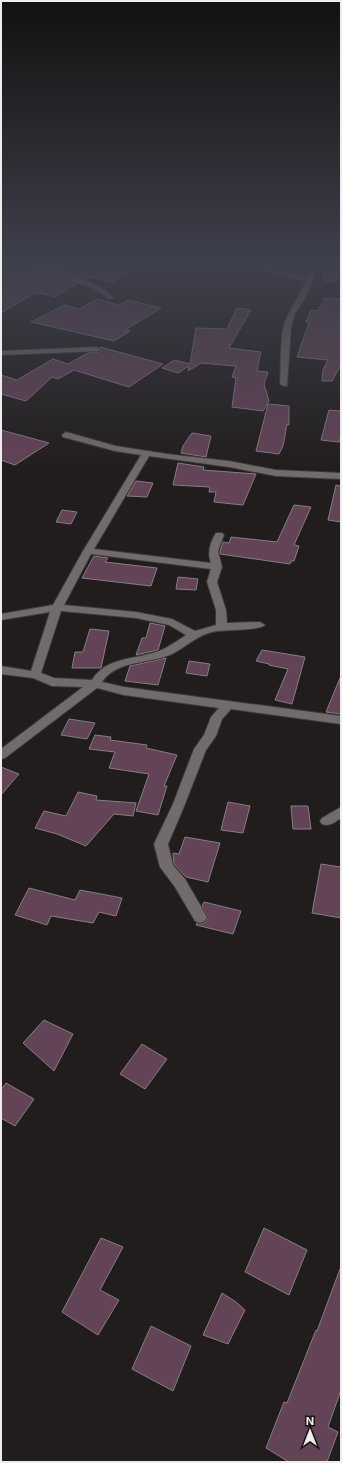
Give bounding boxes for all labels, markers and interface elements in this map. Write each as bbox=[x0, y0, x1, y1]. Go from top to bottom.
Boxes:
north arrow bbox=[290, 1411, 330, 1451]
text: N bbox=[306, 1414, 314, 1428]

